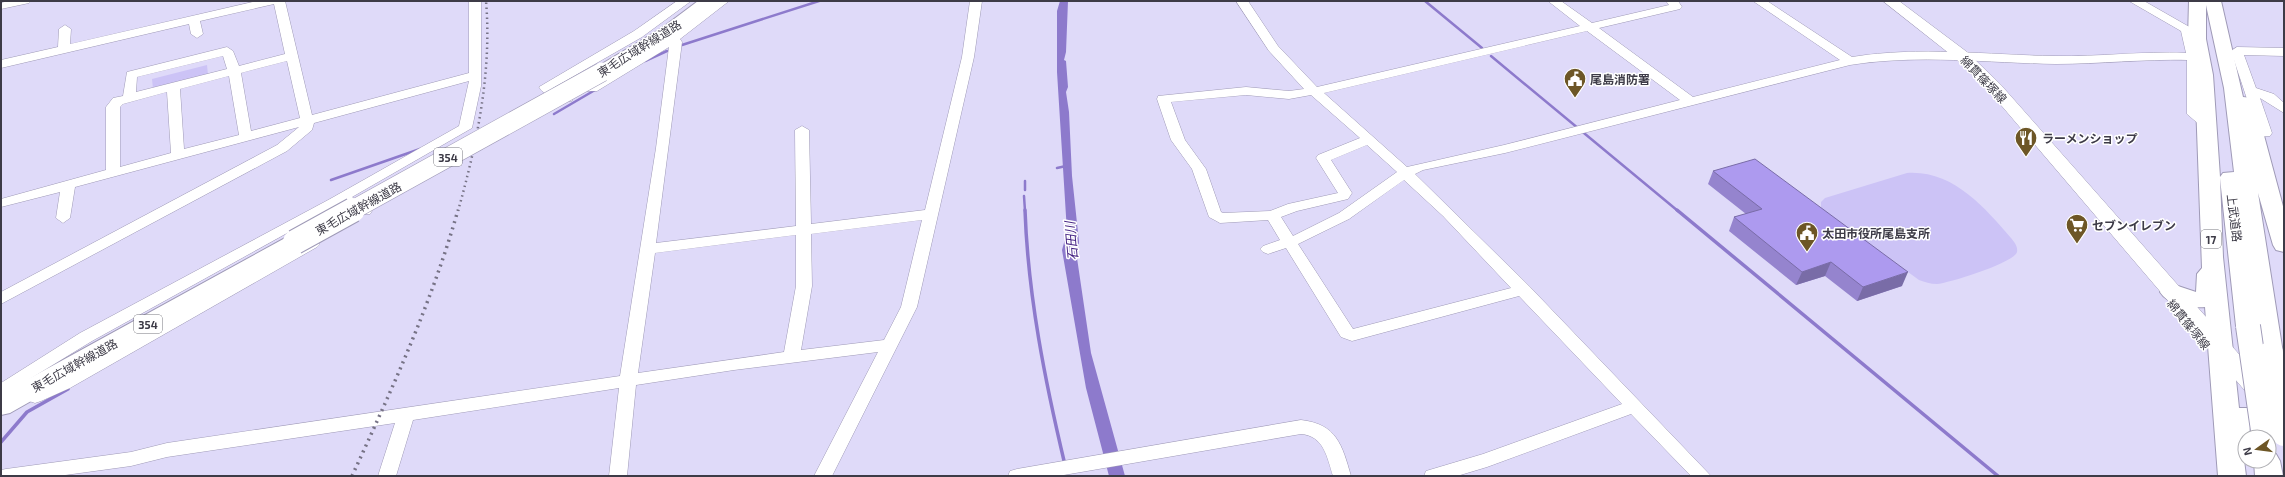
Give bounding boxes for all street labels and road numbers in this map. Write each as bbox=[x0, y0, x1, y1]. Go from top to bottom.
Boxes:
street label: 東毛広域幹線道路 bbox=[595, 17, 683, 79]
street label: 綿貫篠塚線 bbox=[1958, 53, 2010, 105]
road number: 354 bbox=[434, 148, 462, 166]
street label: 東毛広域幹線道路 bbox=[313, 179, 403, 237]
street label: 上武道路 bbox=[2225, 193, 2245, 243]
road number: 17 bbox=[2201, 230, 2221, 248]
street label: 綿貫篠塚線 bbox=[2165, 296, 2213, 352]
road number: 354 bbox=[134, 315, 162, 333]
street label: 東毛広域幹線道路 bbox=[29, 336, 119, 394]

